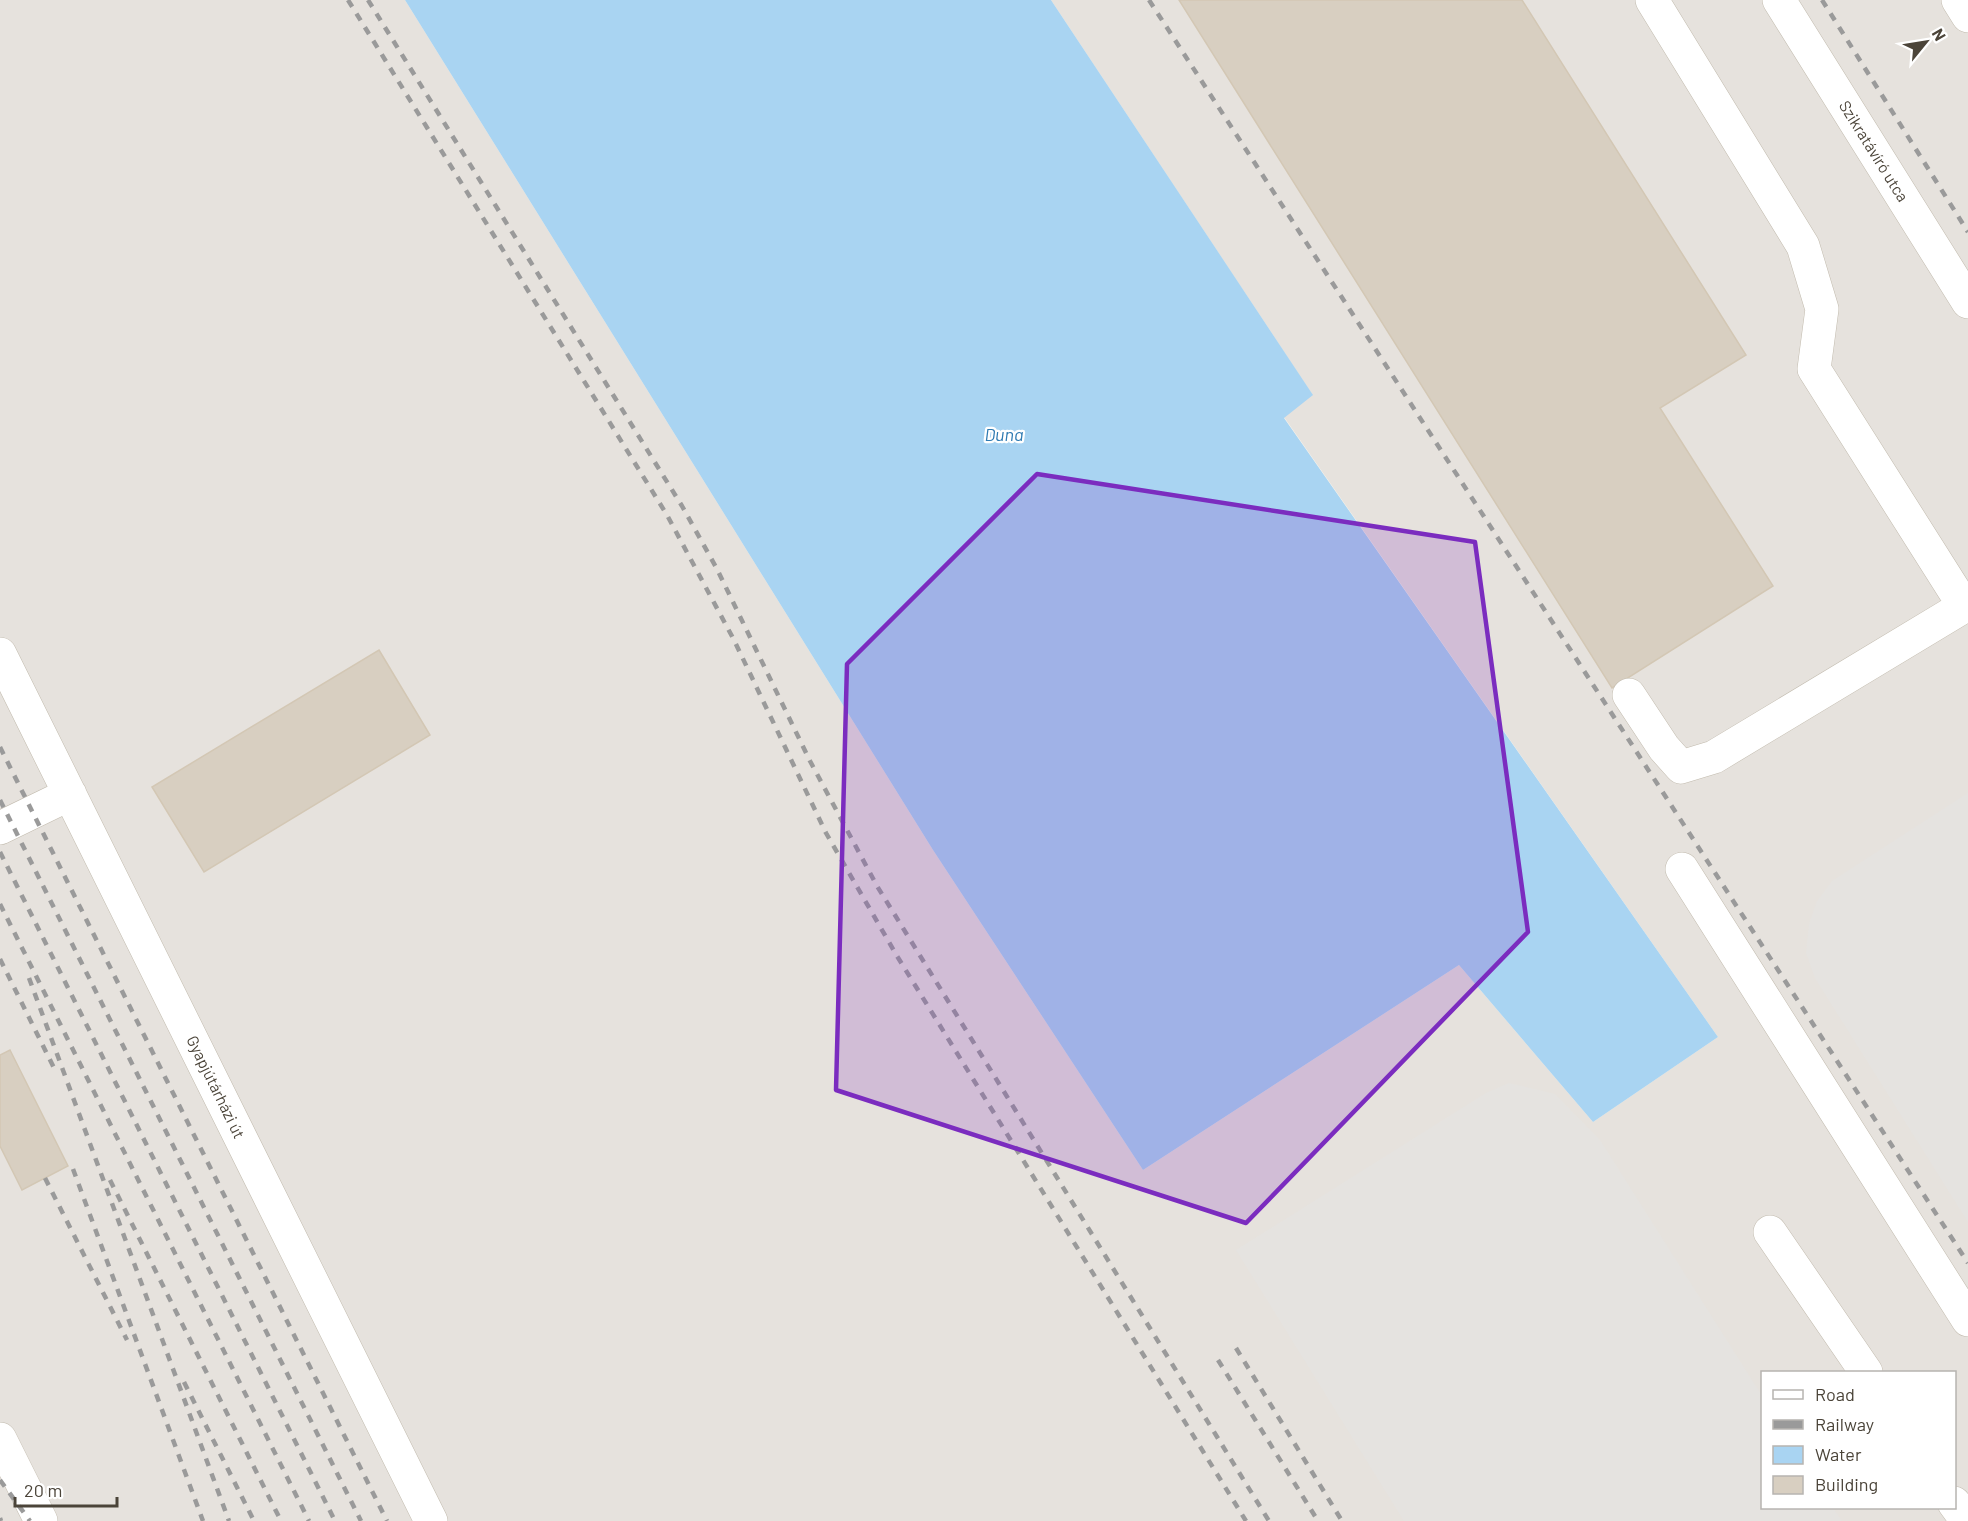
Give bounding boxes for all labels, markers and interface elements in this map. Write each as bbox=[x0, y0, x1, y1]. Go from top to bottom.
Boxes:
north arrow bbox=[1896, 12, 1956, 72]
text: N bbox=[1929, 25, 1950, 44]
street label: Szikratávíró utca bbox=[1836, 97, 1913, 205]
water label: Duna bbox=[985, 423, 1023, 445]
street label: Gyapjútárházi út bbox=[183, 1032, 250, 1141]
legend bbox=[1761, 1371, 1956, 1509]
text: Road bbox=[1815, 1383, 1855, 1405]
text: Railway bbox=[1815, 1413, 1874, 1435]
text: Water bbox=[1815, 1443, 1862, 1465]
scale bar bbox=[15, 1470, 117, 1508]
text: Building bbox=[1815, 1473, 1878, 1495]
text: 20 m bbox=[24, 1479, 62, 1501]

